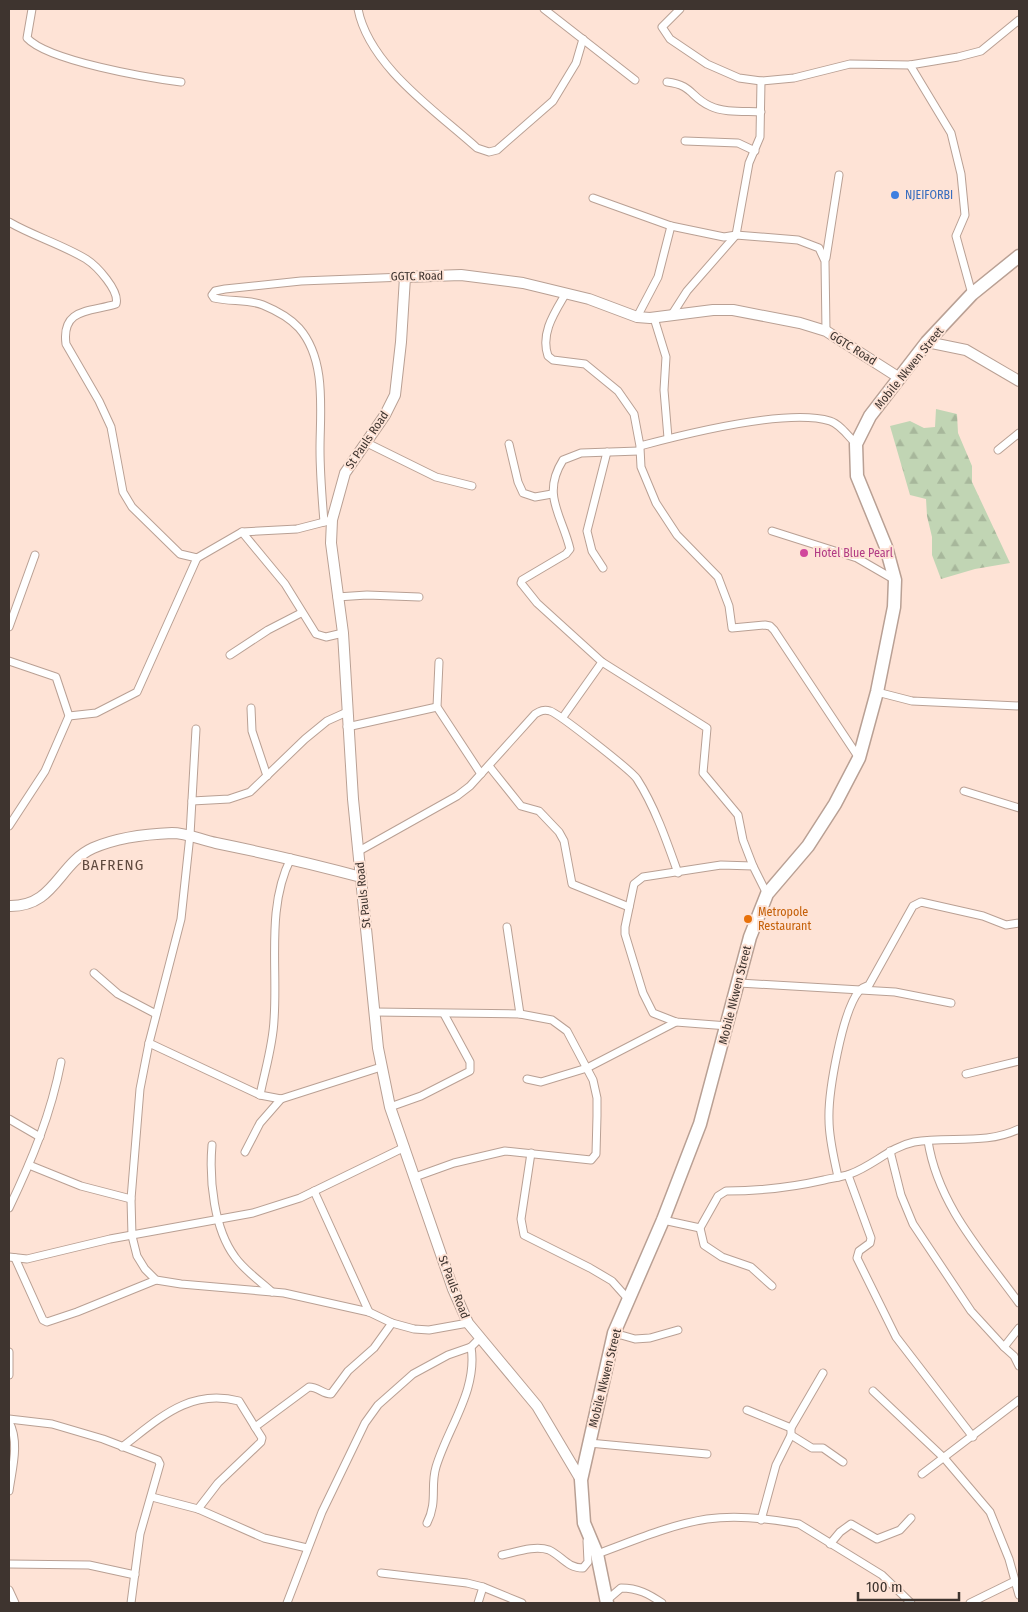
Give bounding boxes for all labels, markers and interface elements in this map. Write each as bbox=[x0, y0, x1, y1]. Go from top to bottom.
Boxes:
place label: NJEIFORBI bbox=[905, 188, 953, 202]
marker: NJEIFORBI bbox=[889, 189, 901, 201]
street label: GGTC Road bbox=[391, 269, 443, 283]
street label: Mobile Nkwen Street bbox=[872, 324, 946, 412]
street label: GGTC Road bbox=[827, 328, 879, 368]
street label: St Pauls Road bbox=[343, 409, 391, 471]
place label: Hotel Blue Pearl bbox=[814, 546, 893, 560]
marker: Hotel Blue Pearl bbox=[798, 547, 810, 559]
district label: BAFRENG bbox=[82, 856, 144, 874]
street label: St Pauls Road bbox=[353, 861, 373, 929]
place label: Metropole Restaurant bbox=[758, 905, 811, 933]
marker: Metropole Restaurant bbox=[742, 913, 754, 925]
street label: Mobile Nkwen Street bbox=[716, 944, 754, 1046]
street label: St Pauls Road bbox=[436, 1253, 472, 1321]
street label: Mobile Nkwen Street bbox=[586, 1327, 624, 1429]
scale bar bbox=[858, 1570, 959, 1602]
text: 100 m bbox=[866, 1578, 903, 1596]

